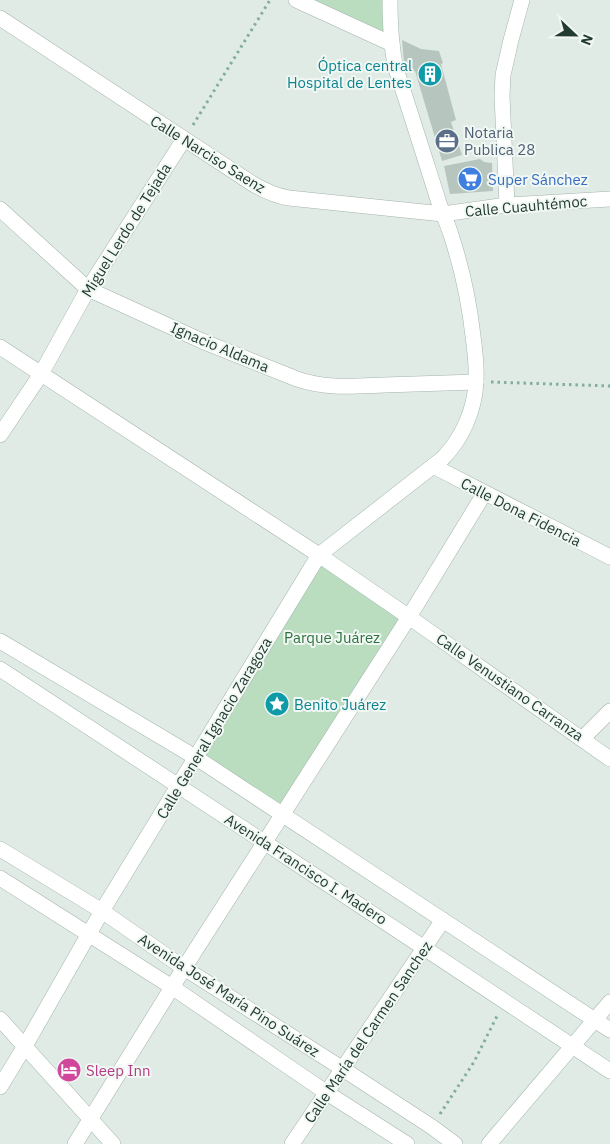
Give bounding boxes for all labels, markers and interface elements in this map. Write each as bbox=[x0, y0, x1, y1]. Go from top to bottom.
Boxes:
north arrow bbox=[550, 10, 600, 60]
text: N bbox=[577, 32, 597, 48]
place label: Óptica central Hospital de Lentes bbox=[287, 56, 412, 92]
building icon: Óptica central Hospital de Lentes bbox=[417, 61, 443, 87]
street label: Calle Narciso Saenz bbox=[147, 111, 269, 197]
place label: Notaria Publica 28 bbox=[464, 123, 535, 159]
office icon: Notaria Publica 28 bbox=[434, 128, 460, 154]
street label: Miguel Lerdo de Tejada bbox=[77, 159, 175, 301]
supermarket icon: Super Sánchez bbox=[457, 166, 483, 192]
place label: Super Sánchez bbox=[488, 170, 588, 189]
street label: Calle Cuauhtémoc bbox=[464, 191, 588, 221]
street label: Ignacio Aldama bbox=[168, 318, 272, 376]
street label: Calle Dona Fidencia bbox=[458, 473, 584, 551]
park label: Parque Juárez bbox=[284, 628, 380, 647]
street label: Calle Venustiano Carranza bbox=[433, 629, 587, 745]
street label: Calle General Ignacio Zaragoza bbox=[152, 634, 276, 822]
place icon: Benito Juárez bbox=[264, 691, 290, 717]
place label: Benito Juárez bbox=[294, 695, 386, 714]
street label: Avenida Francisco I. Madero bbox=[221, 809, 391, 929]
street label: Avenida José María Pino Suárez bbox=[135, 929, 323, 1061]
street label: Calle María del Carmen Sanchez bbox=[300, 937, 436, 1127]
hotel icon: Sleep Inn bbox=[56, 1057, 82, 1083]
place label: Sleep Inn bbox=[86, 1061, 151, 1080]

